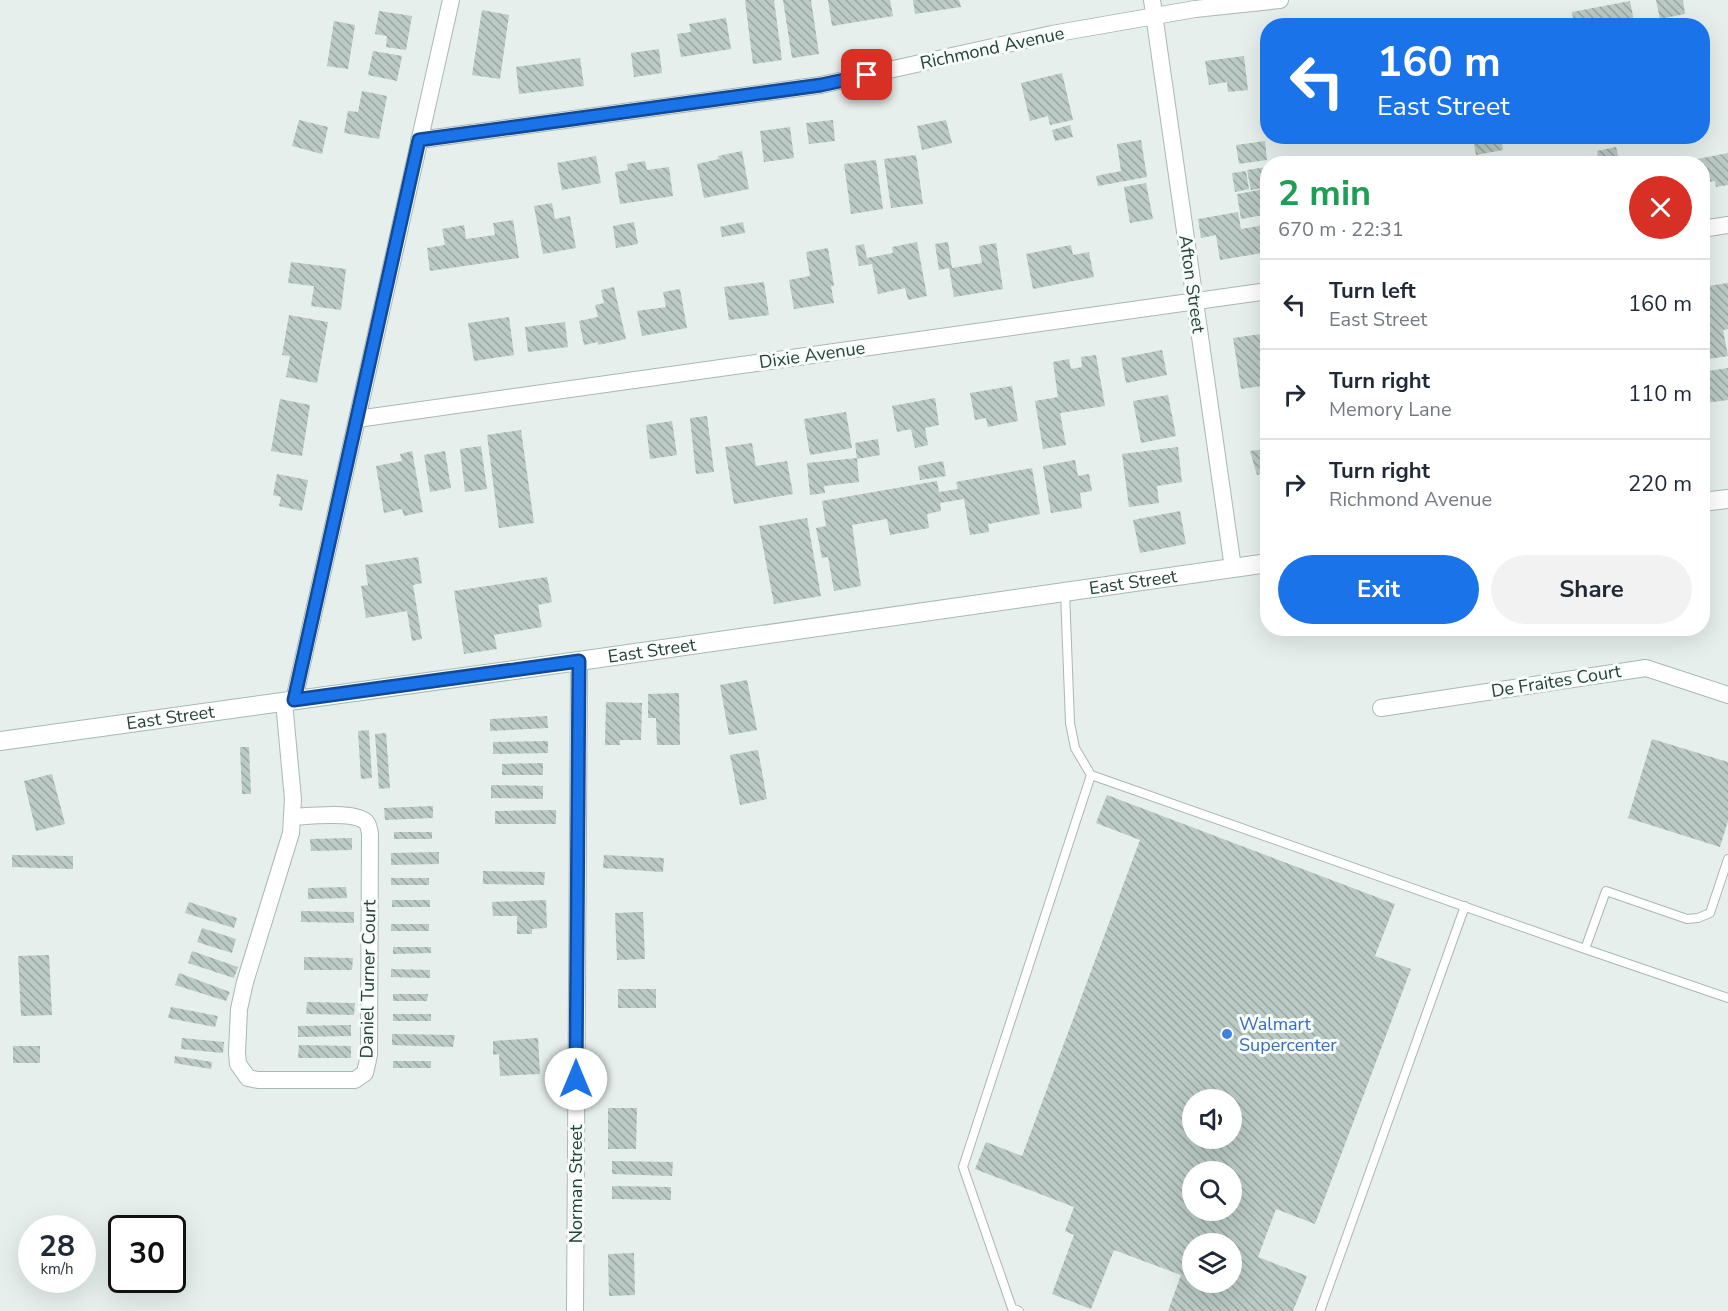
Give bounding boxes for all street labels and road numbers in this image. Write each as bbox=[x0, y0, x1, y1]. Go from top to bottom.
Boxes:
street label: Richmond Avenue bbox=[918, 21, 1066, 75]
street label: Afton Street bbox=[1173, 233, 1211, 335]
street label: Dixie Avenue bbox=[758, 336, 866, 374]
street label: East Street bbox=[1087, 564, 1179, 600]
street label: East Street bbox=[606, 632, 698, 669]
street label: De Fraites Court bbox=[1489, 659, 1623, 703]
street label: East Street bbox=[125, 699, 217, 735]
street label: Daniel Turner Court bbox=[355, 899, 381, 1058]
street label: Norman Street bbox=[564, 1124, 588, 1243]

